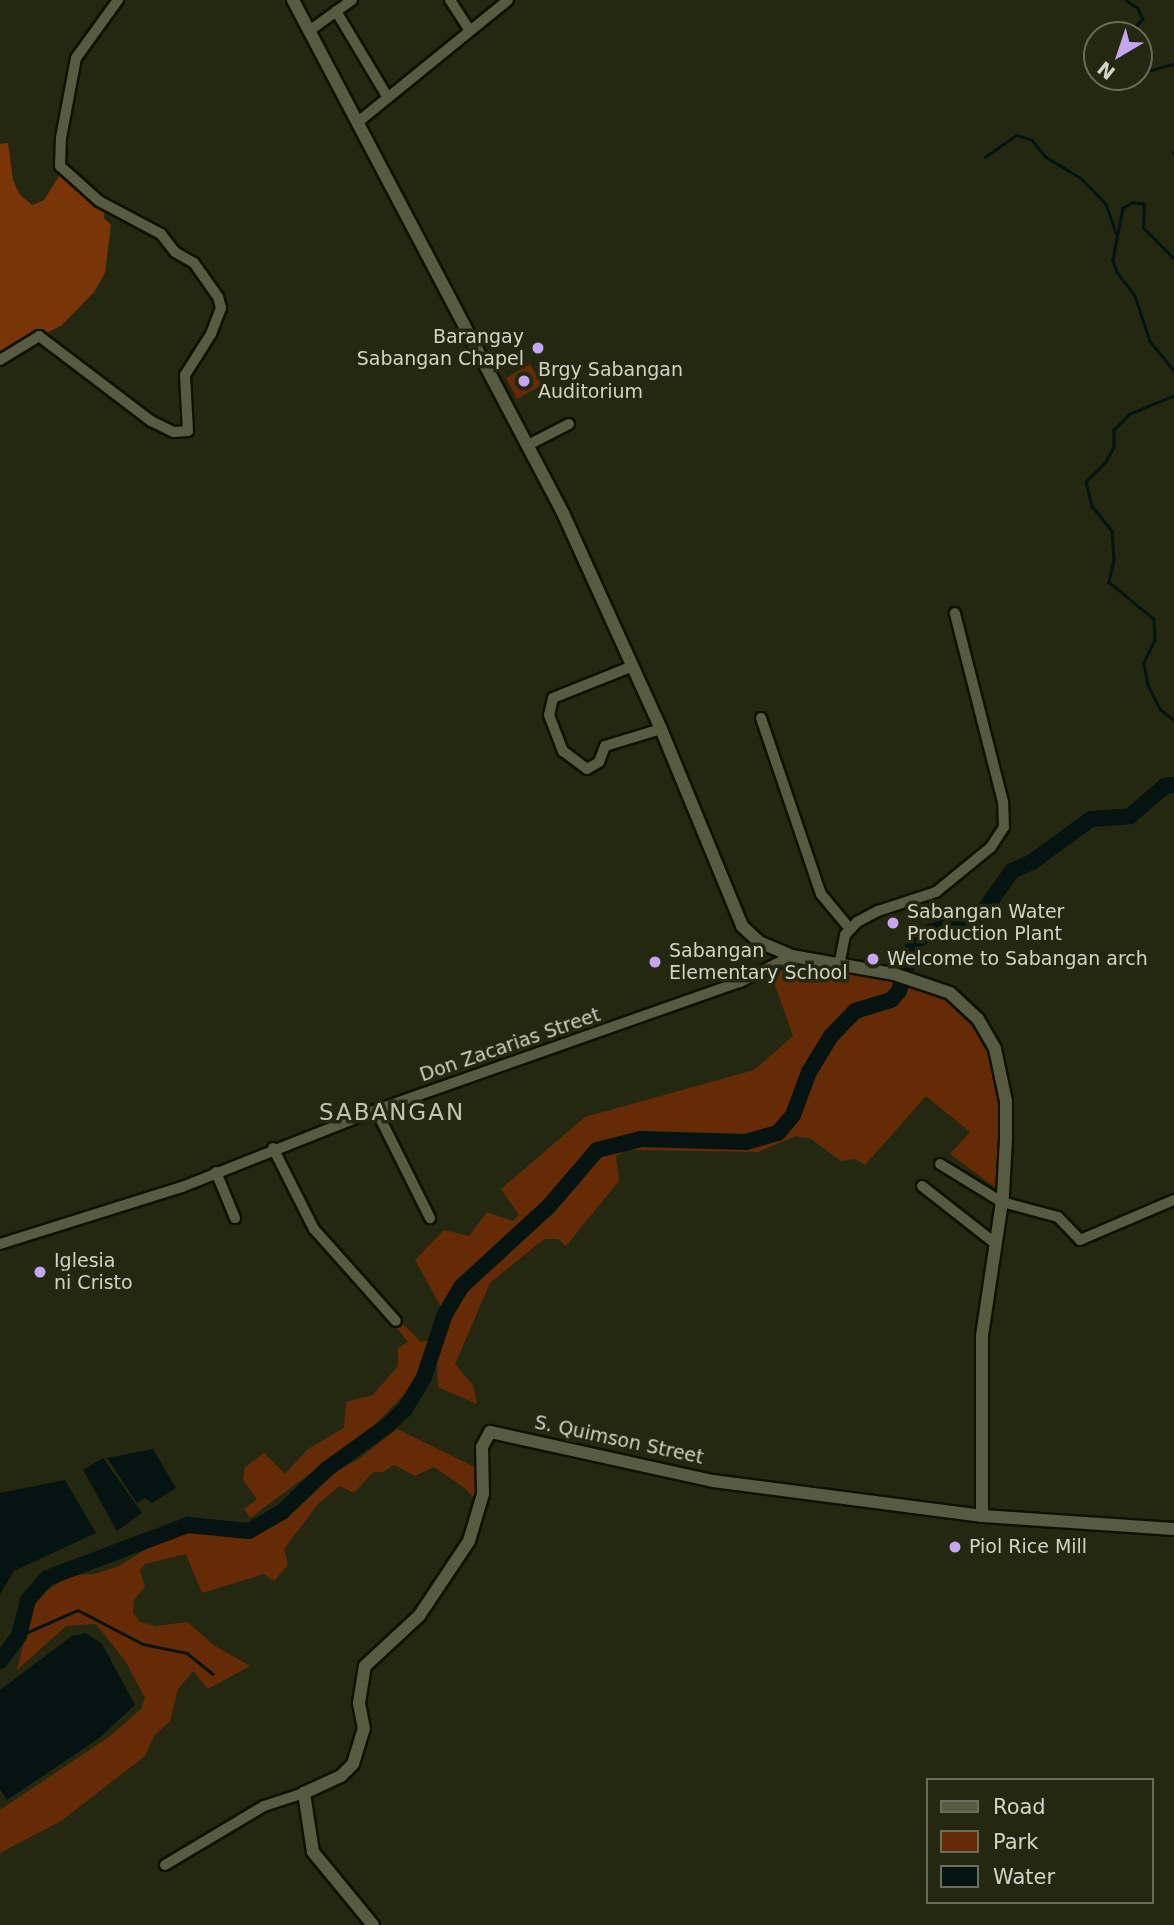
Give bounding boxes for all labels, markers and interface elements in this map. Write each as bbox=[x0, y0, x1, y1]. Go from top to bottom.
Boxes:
north arrow bbox=[1083, 21, 1153, 91]
text: N bbox=[1093, 57, 1119, 84]
place label: Barangay Sabangan Chapel bbox=[357, 326, 524, 370]
marker: Barangay Sabangan Chapel bbox=[530, 340, 546, 356]
place label: Brgy Sabangan Auditorium bbox=[538, 359, 683, 403]
marker: Brgy Sabangan Auditorium bbox=[516, 373, 532, 389]
place label: Sabangan Water Production Plant bbox=[907, 901, 1064, 945]
marker: Sabangan Water Production Plant bbox=[885, 915, 901, 931]
place label: Sabangan Elementary School bbox=[669, 940, 847, 984]
place label: Welcome to Sabangan arch bbox=[887, 948, 1148, 970]
marker: Welcome to Sabangan arch bbox=[865, 951, 881, 967]
marker: Sabangan Elementary School bbox=[647, 954, 663, 970]
street label: Don Zacarias Street bbox=[417, 1003, 603, 1087]
district label: SABANGAN bbox=[320, 1098, 464, 1126]
place label: Iglesia ni Cristo bbox=[54, 1250, 133, 1294]
marker: Iglesia ni Cristo bbox=[32, 1264, 48, 1280]
street label: S. Quimson Street bbox=[532, 1411, 706, 1469]
place label: Piol Rice Mill bbox=[969, 1536, 1087, 1558]
marker: Piol Rice Mill bbox=[947, 1539, 963, 1555]
legend bbox=[926, 1778, 1153, 1904]
text: Road bbox=[993, 1795, 1046, 1819]
text: Park bbox=[993, 1830, 1038, 1854]
text: Water bbox=[993, 1865, 1055, 1889]

